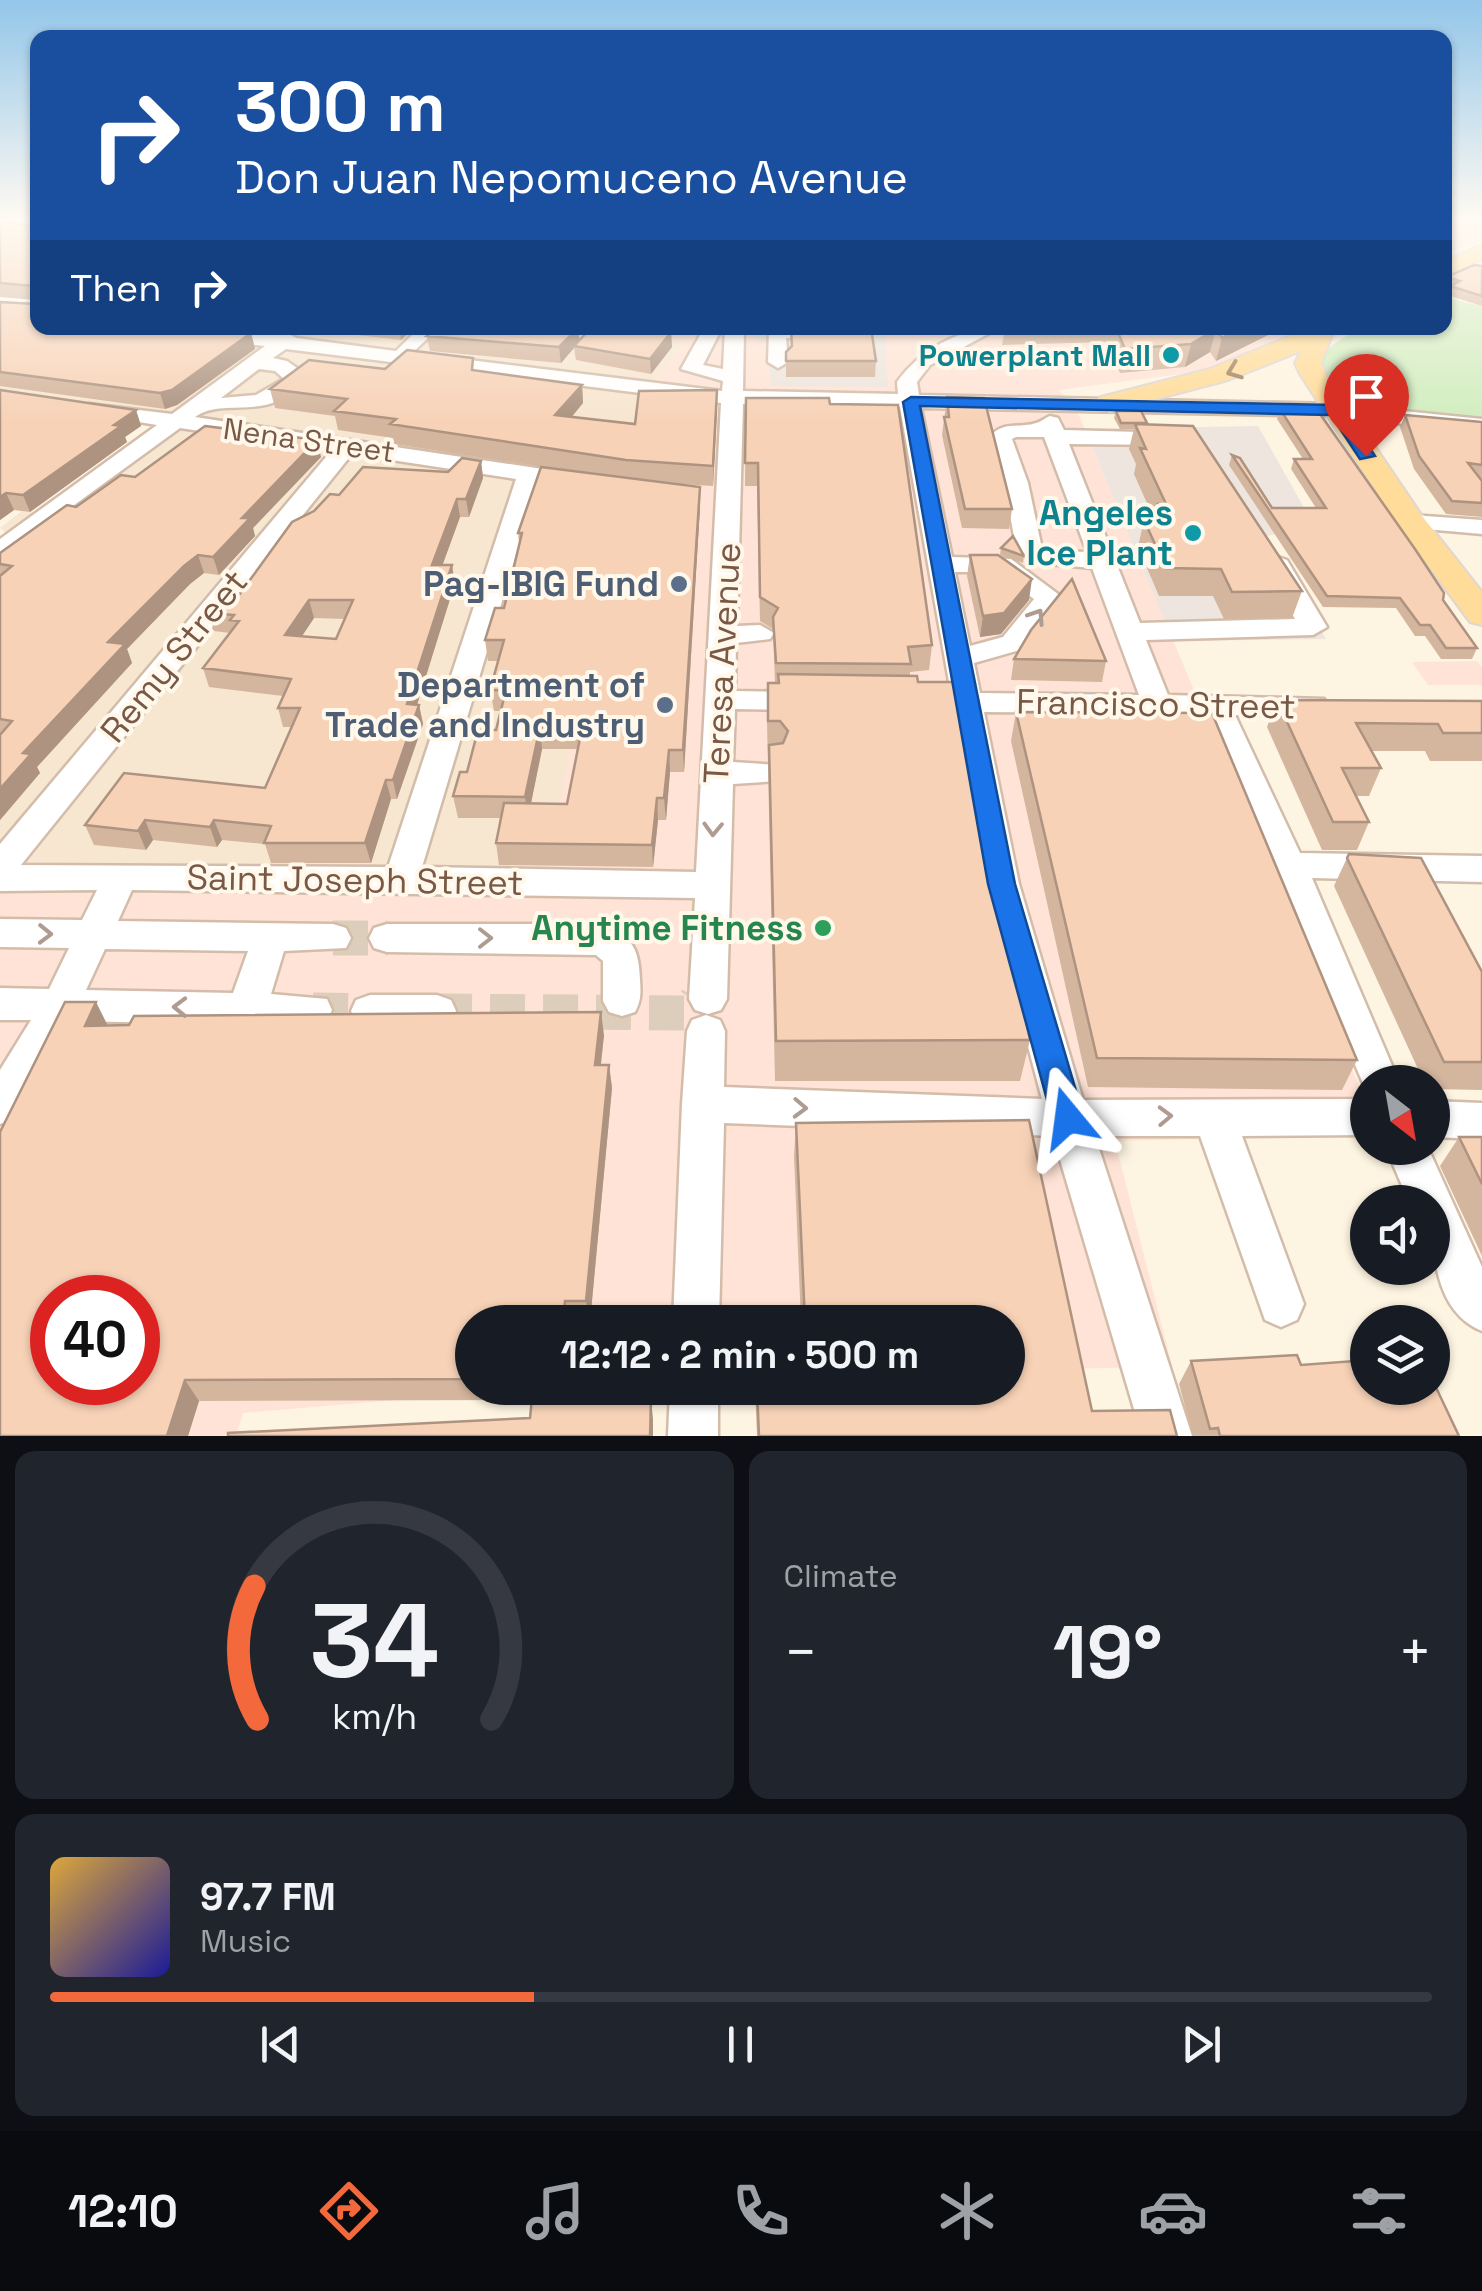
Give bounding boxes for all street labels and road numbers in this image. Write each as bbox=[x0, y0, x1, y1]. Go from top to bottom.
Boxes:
street label: Nena Street bbox=[221, 409, 397, 471]
street label: Teresa Avenue bbox=[694, 541, 750, 785]
street label: Remy Street bbox=[91, 561, 257, 751]
street label: Francisco Street bbox=[1016, 680, 1296, 728]
street label: Saint Joseph Street bbox=[186, 855, 524, 905]

